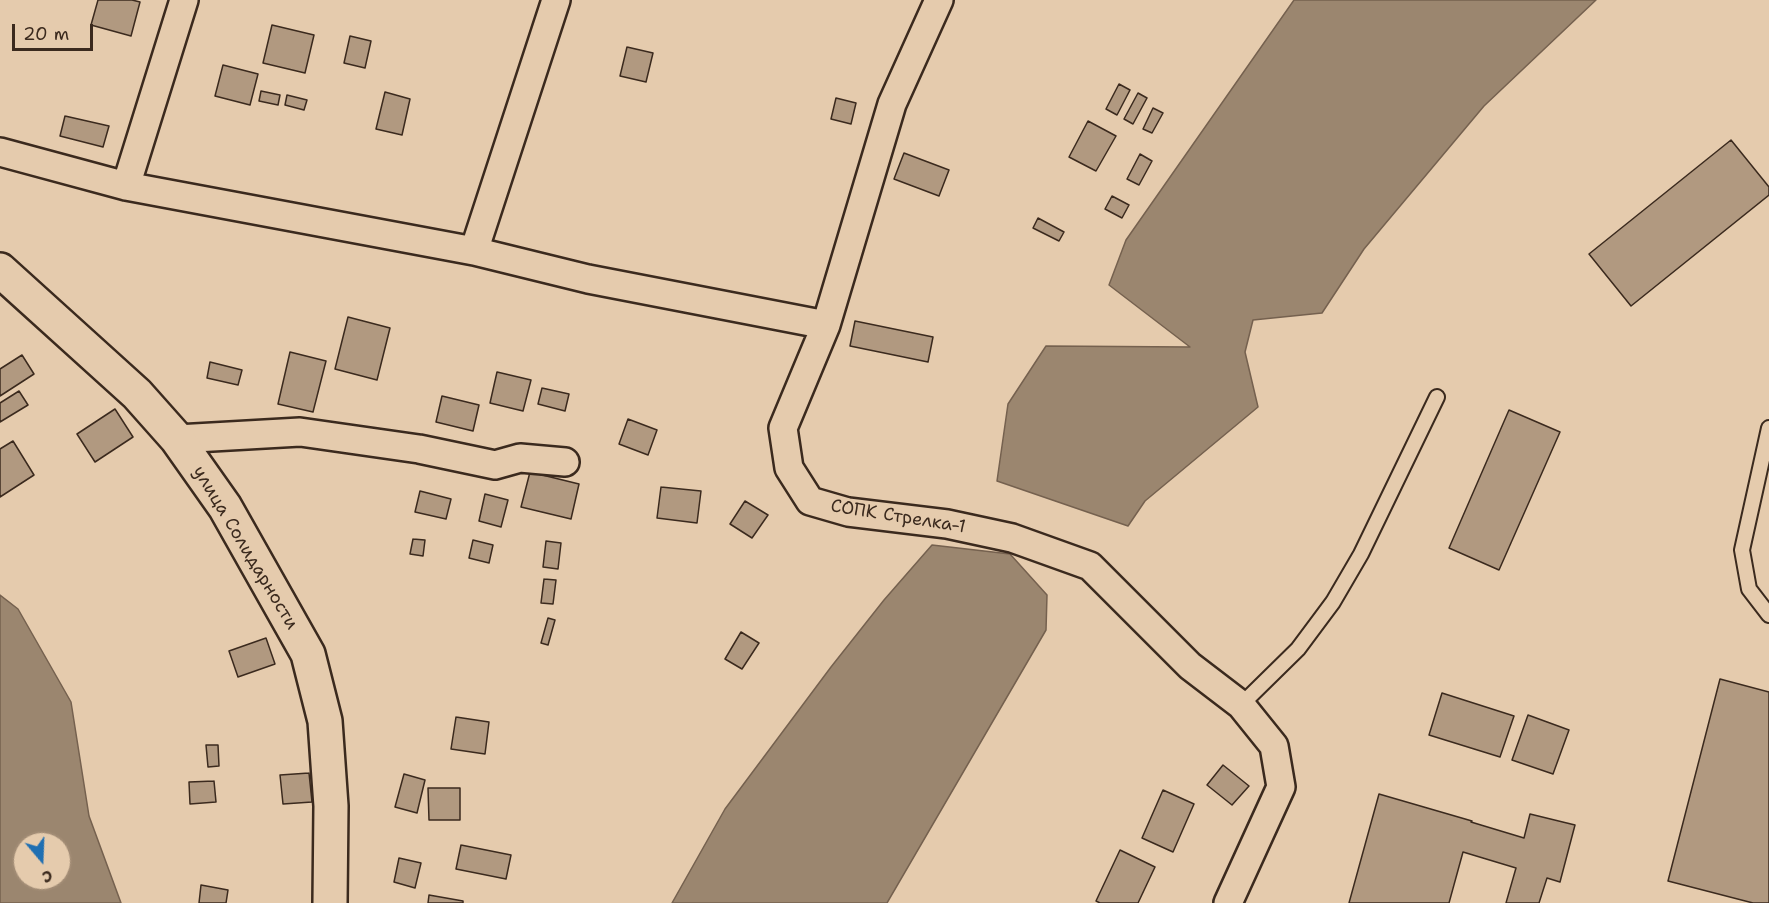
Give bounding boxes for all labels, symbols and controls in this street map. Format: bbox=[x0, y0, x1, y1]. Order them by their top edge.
scale bar bbox=[15, 12, 96, 50]
text: 20 m bbox=[23, 22, 69, 46]
street label: улица Солидарности bbox=[188, 462, 302, 634]
street label: СОПК Стрелка-1 bbox=[829, 496, 967, 538]
north arrow bbox=[12, 831, 72, 891]
text: С bbox=[39, 865, 55, 888]

